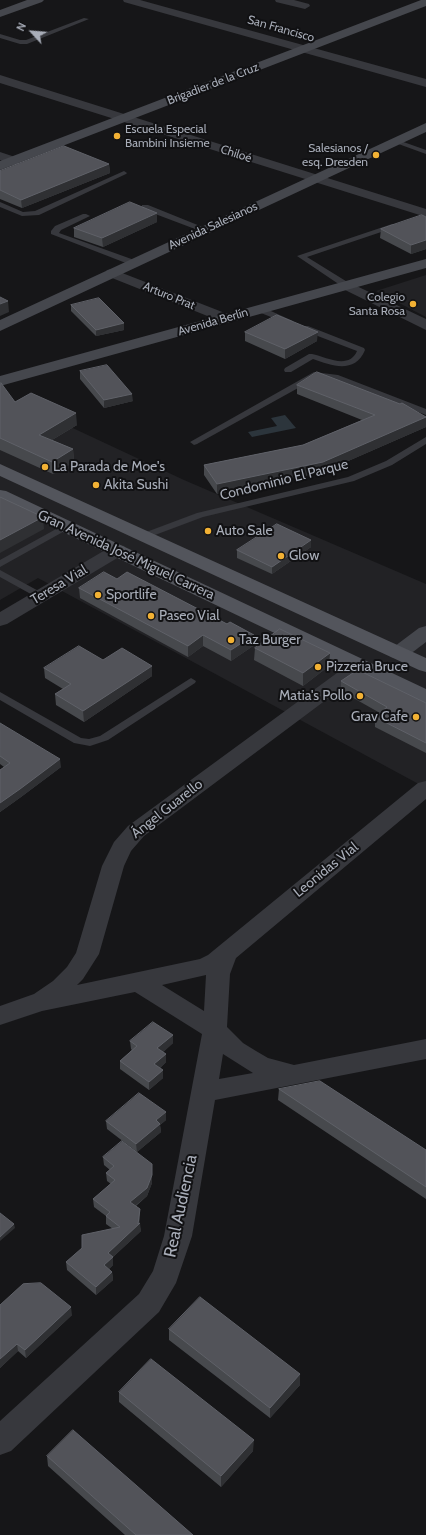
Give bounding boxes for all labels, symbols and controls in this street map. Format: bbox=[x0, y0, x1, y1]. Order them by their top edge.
north arrow bbox=[12, 12, 52, 52]
street label: San Francisco bbox=[246, 13, 316, 45]
text: N bbox=[13, 20, 29, 33]
street label: Brigadier de la Cruz bbox=[165, 60, 261, 108]
place label: Escuela Especial Bambini Insieme bbox=[125, 122, 210, 150]
marker: Escuela Especial Bambini Insieme bbox=[112, 131, 122, 141]
place label: Salesianos / esq. Dresden bbox=[302, 141, 368, 169]
street label: Chiloé bbox=[219, 142, 253, 166]
marker: Salesianos / esq. Dresden bbox=[371, 150, 381, 160]
street label: Avenida Salesianos bbox=[166, 199, 260, 253]
street label: Arturo Prat bbox=[141, 279, 197, 313]
place label: Colegio Santa Rosa bbox=[349, 290, 405, 318]
marker: Colegio Santa Rosa bbox=[408, 299, 418, 309]
street label: Avenida Berlín bbox=[176, 305, 250, 339]
street label: Condominio El Parque bbox=[218, 456, 350, 504]
place label: La Parada de Moe's bbox=[53, 459, 165, 475]
marker: La Parada de Moe's bbox=[40, 462, 50, 472]
place label: Akita Sushi bbox=[104, 477, 168, 493]
marker: Akita Sushi bbox=[91, 480, 101, 490]
street label: Gran Avenida José Miguel Carrera bbox=[35, 507, 217, 603]
place label: Auto Sale bbox=[216, 523, 273, 539]
marker: Auto Sale bbox=[203, 526, 213, 536]
place label: Glow bbox=[289, 548, 319, 564]
marker: Glow bbox=[276, 551, 286, 561]
street label: Teresa Vial bbox=[28, 562, 90, 608]
place label: Sportlife bbox=[106, 587, 157, 603]
marker: Sportlife bbox=[93, 590, 103, 600]
place label: Paseo Vial bbox=[159, 608, 219, 624]
marker: Paseo Vial bbox=[146, 611, 156, 621]
place label: Taz Burger bbox=[239, 632, 301, 648]
marker: Taz Burger bbox=[226, 635, 236, 645]
place label: Pizzeria Bruce bbox=[326, 659, 408, 675]
marker: Pizzeria Bruce bbox=[313, 662, 323, 672]
place label: Matia's Pollo bbox=[279, 688, 352, 704]
marker: Matia's Pollo bbox=[355, 691, 365, 701]
place label: Grav Cafe bbox=[351, 709, 408, 725]
marker: Grav Cafe bbox=[411, 712, 421, 722]
street label: Ángel Guarello bbox=[128, 776, 206, 842]
street label: Leonidas Vial bbox=[290, 839, 362, 901]
street label: Real Audiencia bbox=[160, 1153, 202, 1259]

